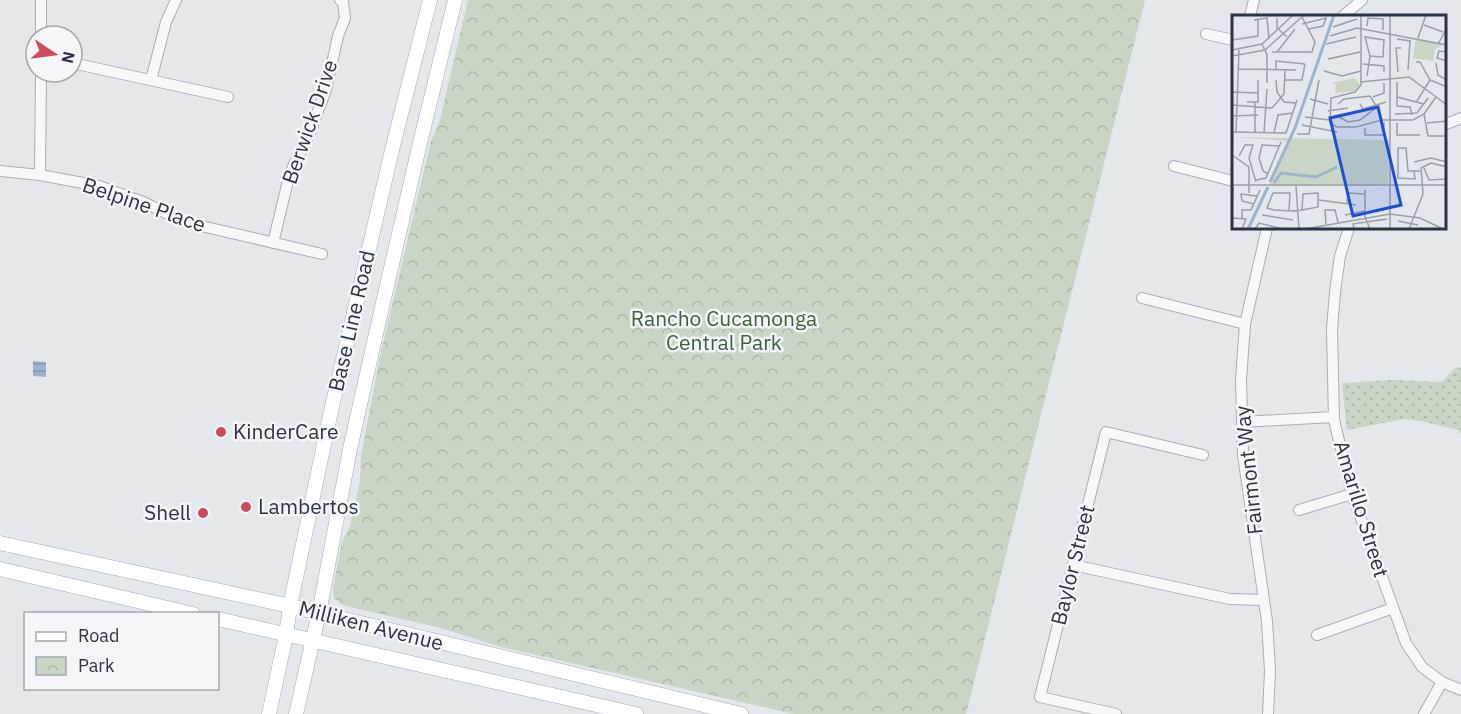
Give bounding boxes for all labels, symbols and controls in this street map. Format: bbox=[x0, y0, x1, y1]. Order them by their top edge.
inset map bbox=[1232, 15, 1446, 230]
north arrow bbox=[24, 24, 84, 84]
text: N bbox=[58, 49, 80, 65]
street label: Berwick Drive bbox=[275, 56, 343, 188]
street label: Belpine Place bbox=[79, 170, 210, 238]
street label: Base Line Road bbox=[321, 247, 381, 394]
park label: Rancho Cucamonga Central Park bbox=[631, 304, 817, 356]
street label: Fairmont Way bbox=[1227, 404, 1269, 536]
place label: KinderCare bbox=[233, 417, 339, 445]
marker: KinderCare bbox=[214, 425, 228, 439]
street label: Amarillo Street bbox=[1328, 437, 1396, 581]
place label: Lambertos bbox=[258, 492, 359, 520]
place label: Shell bbox=[144, 498, 191, 526]
marker: Lambertos bbox=[239, 500, 253, 514]
street label: Baylor Street bbox=[1044, 502, 1100, 628]
marker: Shell bbox=[196, 506, 210, 520]
street label: Milliken Avenue bbox=[296, 594, 446, 657]
legend bbox=[24, 612, 219, 690]
text: Road bbox=[78, 624, 119, 647]
text: Park bbox=[78, 654, 115, 677]

